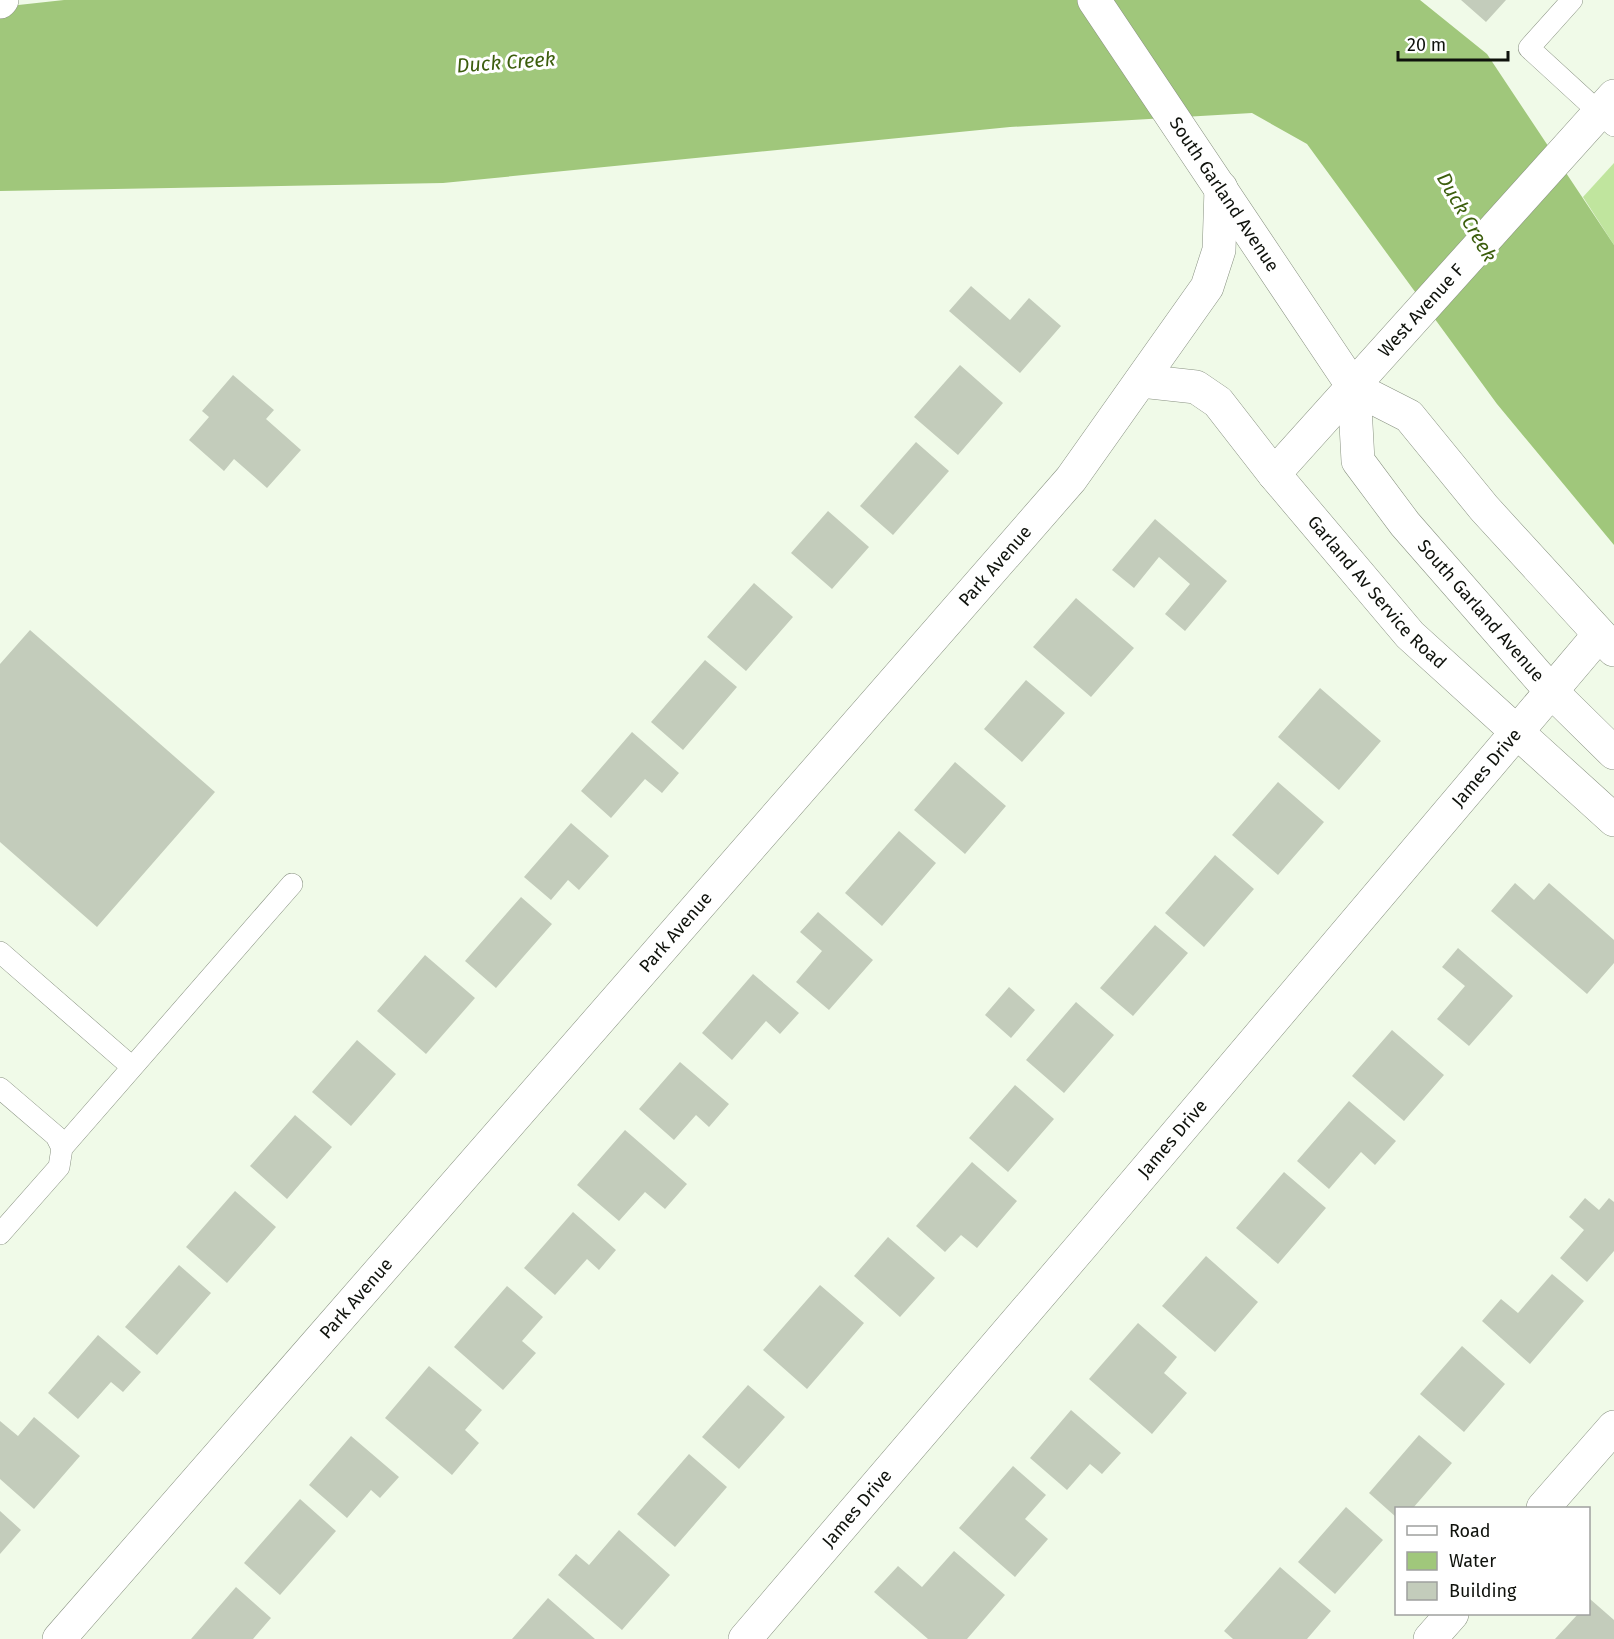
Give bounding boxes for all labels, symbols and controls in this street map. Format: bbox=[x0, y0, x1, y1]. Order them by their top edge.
scale bar bbox=[1398, 24, 1508, 62]
text: 20 m bbox=[1407, 34, 1446, 56]
water label: Duck Creek bbox=[456, 47, 556, 77]
street label: South Garland Avenue bbox=[1165, 113, 1284, 276]
water label: Duck Creek bbox=[1432, 168, 1502, 266]
street label: West Avenue F bbox=[1374, 259, 1469, 362]
street label: Garland Av Service Road bbox=[1303, 511, 1451, 673]
street label: Park Avenue bbox=[954, 521, 1036, 611]
street label: South Garland Avenue bbox=[1413, 535, 1549, 686]
street label: James Drive bbox=[1447, 724, 1526, 812]
street label: Park Avenue bbox=[634, 887, 717, 977]
street label: James Drive bbox=[1133, 1095, 1212, 1182]
street label: Park Avenue bbox=[315, 1253, 397, 1343]
street label: James Drive bbox=[817, 1465, 896, 1552]
legend bbox=[1395, 1507, 1590, 1615]
text: Road bbox=[1449, 1520, 1491, 1542]
text: Water bbox=[1449, 1550, 1496, 1572]
text: Building bbox=[1449, 1580, 1517, 1602]

